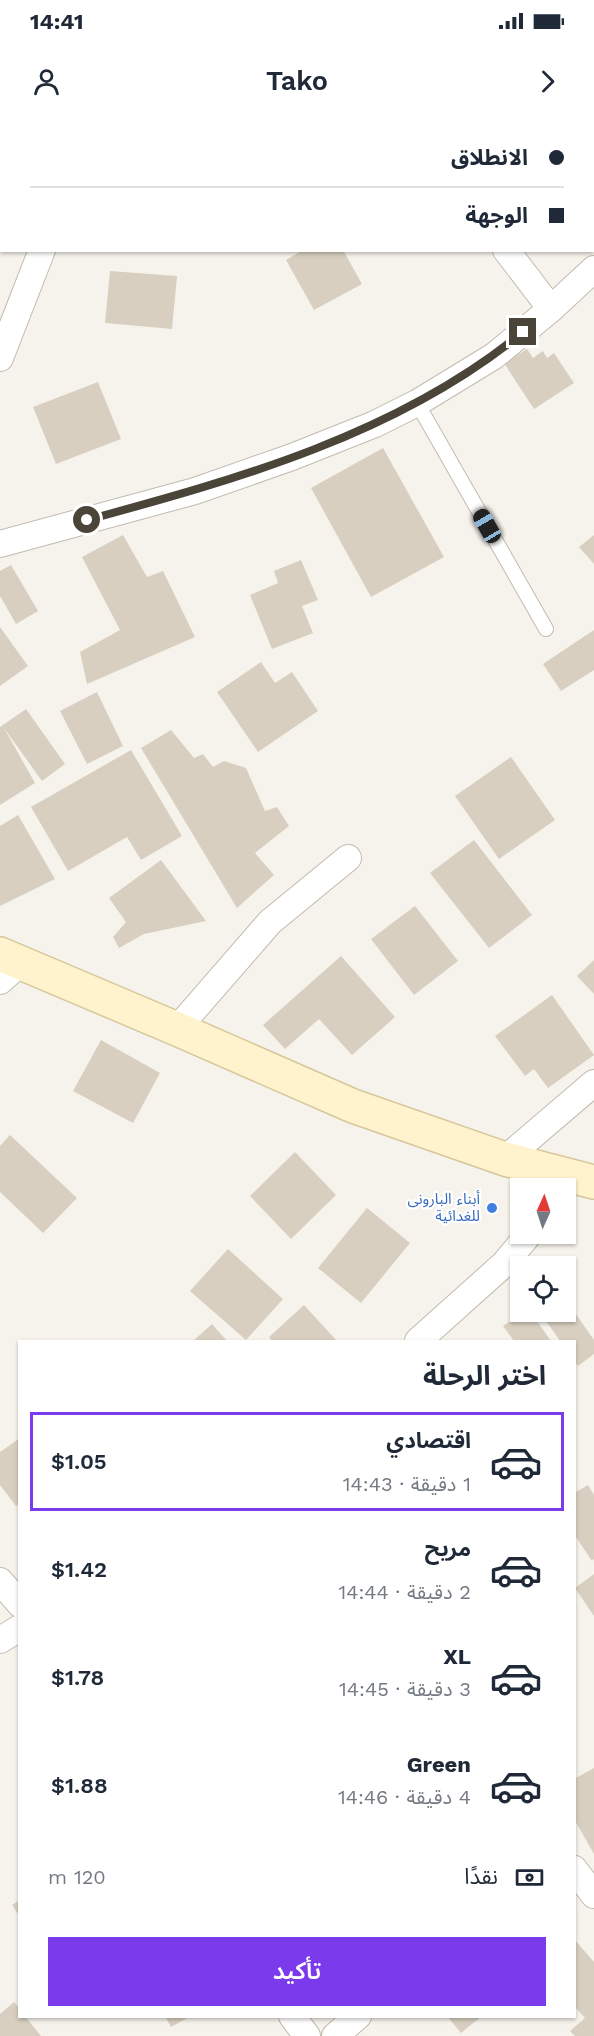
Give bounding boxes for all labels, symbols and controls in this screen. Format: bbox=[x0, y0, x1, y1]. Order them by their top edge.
text: 14:41 bbox=[30, 9, 84, 34]
icon: person bbox=[30, 65, 63, 98]
text: Tako bbox=[266, 65, 328, 97]
icon: forward bbox=[531, 65, 564, 98]
text: الانطلاق bbox=[451, 145, 528, 170]
text: الوجهة bbox=[465, 203, 528, 228]
route end bbox=[509, 318, 536, 345]
route start bbox=[73, 506, 100, 533]
car bbox=[470, 506, 504, 546]
north arrow bbox=[510, 1178, 576, 1244]
map controls bbox=[510, 1178, 576, 1322]
place label: أبناء البارونى للغدائية bbox=[407, 1190, 480, 1225]
marker: أبناء البارونى للغدائية bbox=[485, 1201, 499, 1215]
button: locate bbox=[510, 1256, 576, 1322]
text: اختر الرحلة bbox=[423, 1360, 546, 1392]
text: اقتصادي bbox=[386, 1428, 471, 1453]
icon: car bbox=[489, 1435, 543, 1489]
text: $1.05 bbox=[51, 1449, 107, 1474]
text: 1 دقيقة · 14:43 bbox=[343, 1472, 471, 1496]
text: مريح bbox=[425, 1536, 471, 1561]
icon: car bbox=[489, 1543, 543, 1597]
text: $1.42 bbox=[51, 1557, 107, 1582]
text: 2 دقيقة · 14:44 bbox=[338, 1580, 471, 1604]
text: XL bbox=[443, 1644, 471, 1669]
icon: car bbox=[489, 1651, 543, 1705]
text: $1.78 bbox=[51, 1665, 104, 1690]
text: 3 دقيقة · 14:45 bbox=[339, 1677, 471, 1701]
text: Green bbox=[407, 1752, 471, 1777]
icon: car bbox=[489, 1759, 543, 1813]
text: $1.88 bbox=[51, 1773, 108, 1798]
text: 4 دقيقة · 14:46 bbox=[338, 1785, 471, 1809]
icon: cash bbox=[513, 1861, 546, 1894]
text: نقدًا bbox=[464, 1864, 498, 1889]
text: 120 m bbox=[48, 1865, 106, 1889]
button: تأكيد bbox=[48, 1937, 546, 2006]

